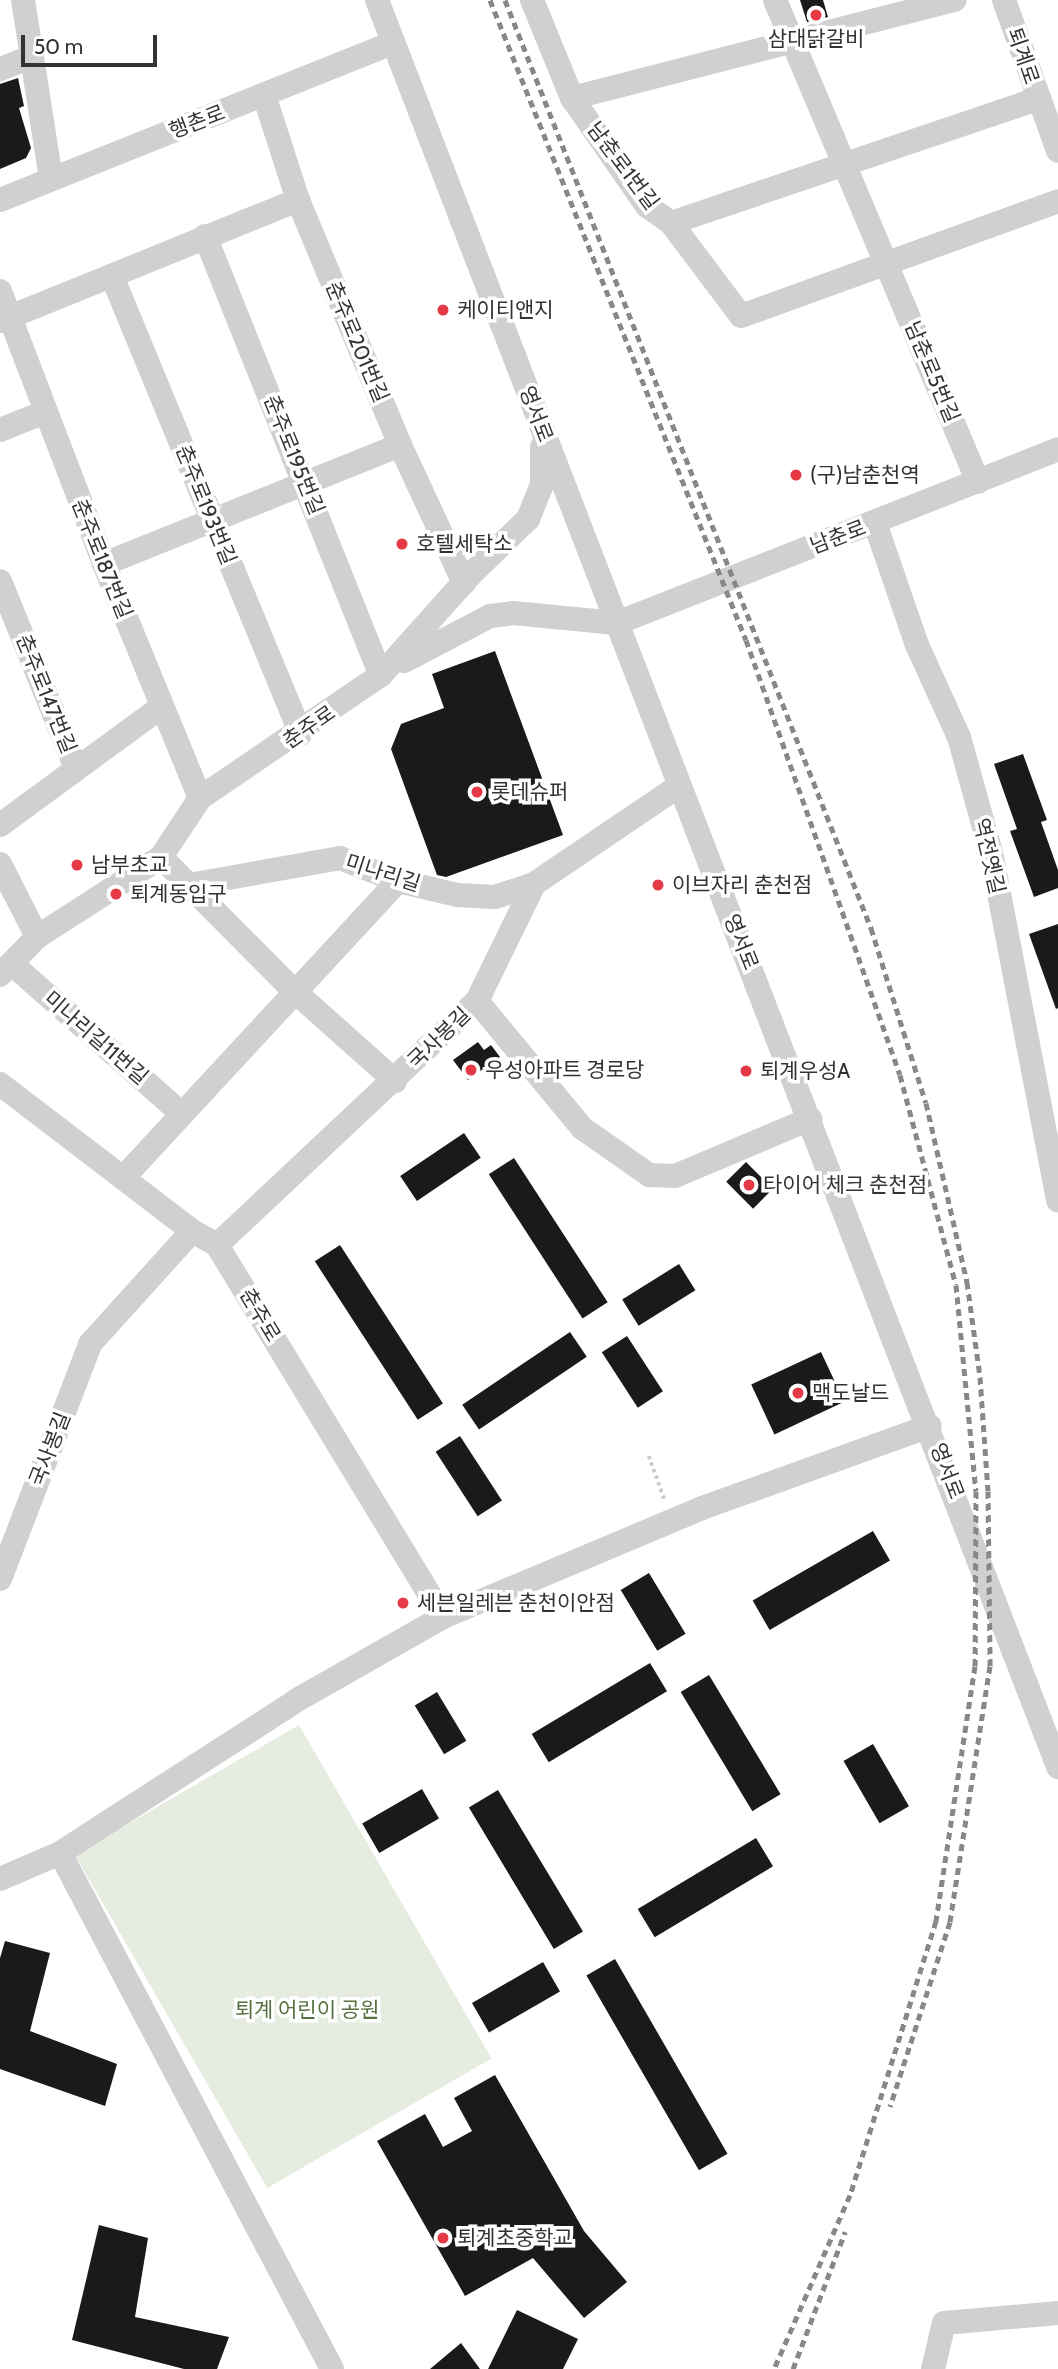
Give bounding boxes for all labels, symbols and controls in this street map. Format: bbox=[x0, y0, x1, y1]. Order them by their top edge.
marker: 삼대닭갈비 bbox=[808, 7, 824, 23]
scale bar bbox=[24, 21, 161, 65]
street label: 퇴계로 bbox=[1002, 24, 1044, 88]
place label: 삼대닭갈비 bbox=[768, 26, 864, 52]
text: 50 m bbox=[34, 34, 83, 59]
street label: 행촌로 bbox=[165, 100, 229, 144]
street label: 남춘로1번길 bbox=[582, 117, 664, 215]
street label: 춘주로201번길 bbox=[320, 278, 394, 406]
place label: 케이티앤지 bbox=[457, 297, 554, 323]
marker: 케이티앤지 bbox=[435, 302, 451, 318]
street label: 남춘로5번길 bbox=[899, 317, 965, 427]
street label: 영서로 bbox=[514, 382, 558, 446]
street label: 춘주로195번길 bbox=[259, 392, 329, 518]
street label: 춘주로193번길 bbox=[171, 442, 241, 568]
place label: (구)남춘천역 bbox=[810, 462, 920, 488]
marker: (구)남춘천역 bbox=[788, 467, 804, 483]
street label: 춘주로187번길 bbox=[67, 496, 137, 622]
street label: 남춘로 bbox=[806, 515, 870, 559]
place label: 호텔세탁소 bbox=[416, 531, 513, 557]
marker: 호텔세탁소 bbox=[394, 536, 410, 552]
street label: 춘주로147번길 bbox=[11, 631, 81, 757]
street label: 춘주로 bbox=[278, 700, 340, 754]
place label: 롯데슈퍼 bbox=[491, 779, 568, 805]
marker: 롯데슈퍼 bbox=[469, 784, 485, 800]
street label: 역전옛길 bbox=[968, 816, 1010, 896]
street label: 미나리길 bbox=[342, 849, 424, 897]
place label: 남부초교 bbox=[91, 852, 168, 878]
marker: 남부초교 bbox=[69, 857, 85, 873]
place label: 이브자리 춘천점 bbox=[672, 872, 812, 898]
marker: 이브자리 춘천점 bbox=[650, 877, 666, 893]
place label: 퇴계동입구 bbox=[130, 881, 227, 907]
marker: 퇴계동입구 bbox=[108, 886, 124, 902]
street label: 영서로 bbox=[718, 910, 764, 974]
street label: 미나리길11번길 bbox=[39, 986, 153, 1090]
street label: 국사봉길 bbox=[402, 1002, 476, 1074]
place label: 우성아파트 경로당 bbox=[485, 1057, 644, 1083]
place label: 퇴계우성A bbox=[760, 1058, 850, 1084]
marker: 우성아파트 경로당 bbox=[463, 1062, 479, 1078]
marker: 퇴계우성A bbox=[738, 1063, 754, 1079]
place label: 타이어 체크 춘천점 bbox=[763, 1172, 927, 1198]
marker: 타이어 체크 춘천점 bbox=[741, 1177, 757, 1193]
street label: 춘주로 bbox=[234, 1284, 286, 1346]
place label: 맥도날드 bbox=[812, 1380, 889, 1406]
marker: 맥도날드 bbox=[790, 1385, 806, 1401]
street label: 국사봉길 bbox=[24, 1408, 76, 1490]
street label: 영서로 bbox=[925, 1439, 969, 1503]
place label: 세븐일레븐 춘천이안점 bbox=[417, 1590, 615, 1616]
marker: 세븐일레븐 춘천이안점 bbox=[395, 1595, 411, 1611]
park label: 퇴계 어린이 공원 bbox=[235, 1997, 379, 2023]
place label: 퇴계초중학교 bbox=[457, 2225, 573, 2251]
marker: 퇴계초중학교 bbox=[435, 2230, 451, 2246]

